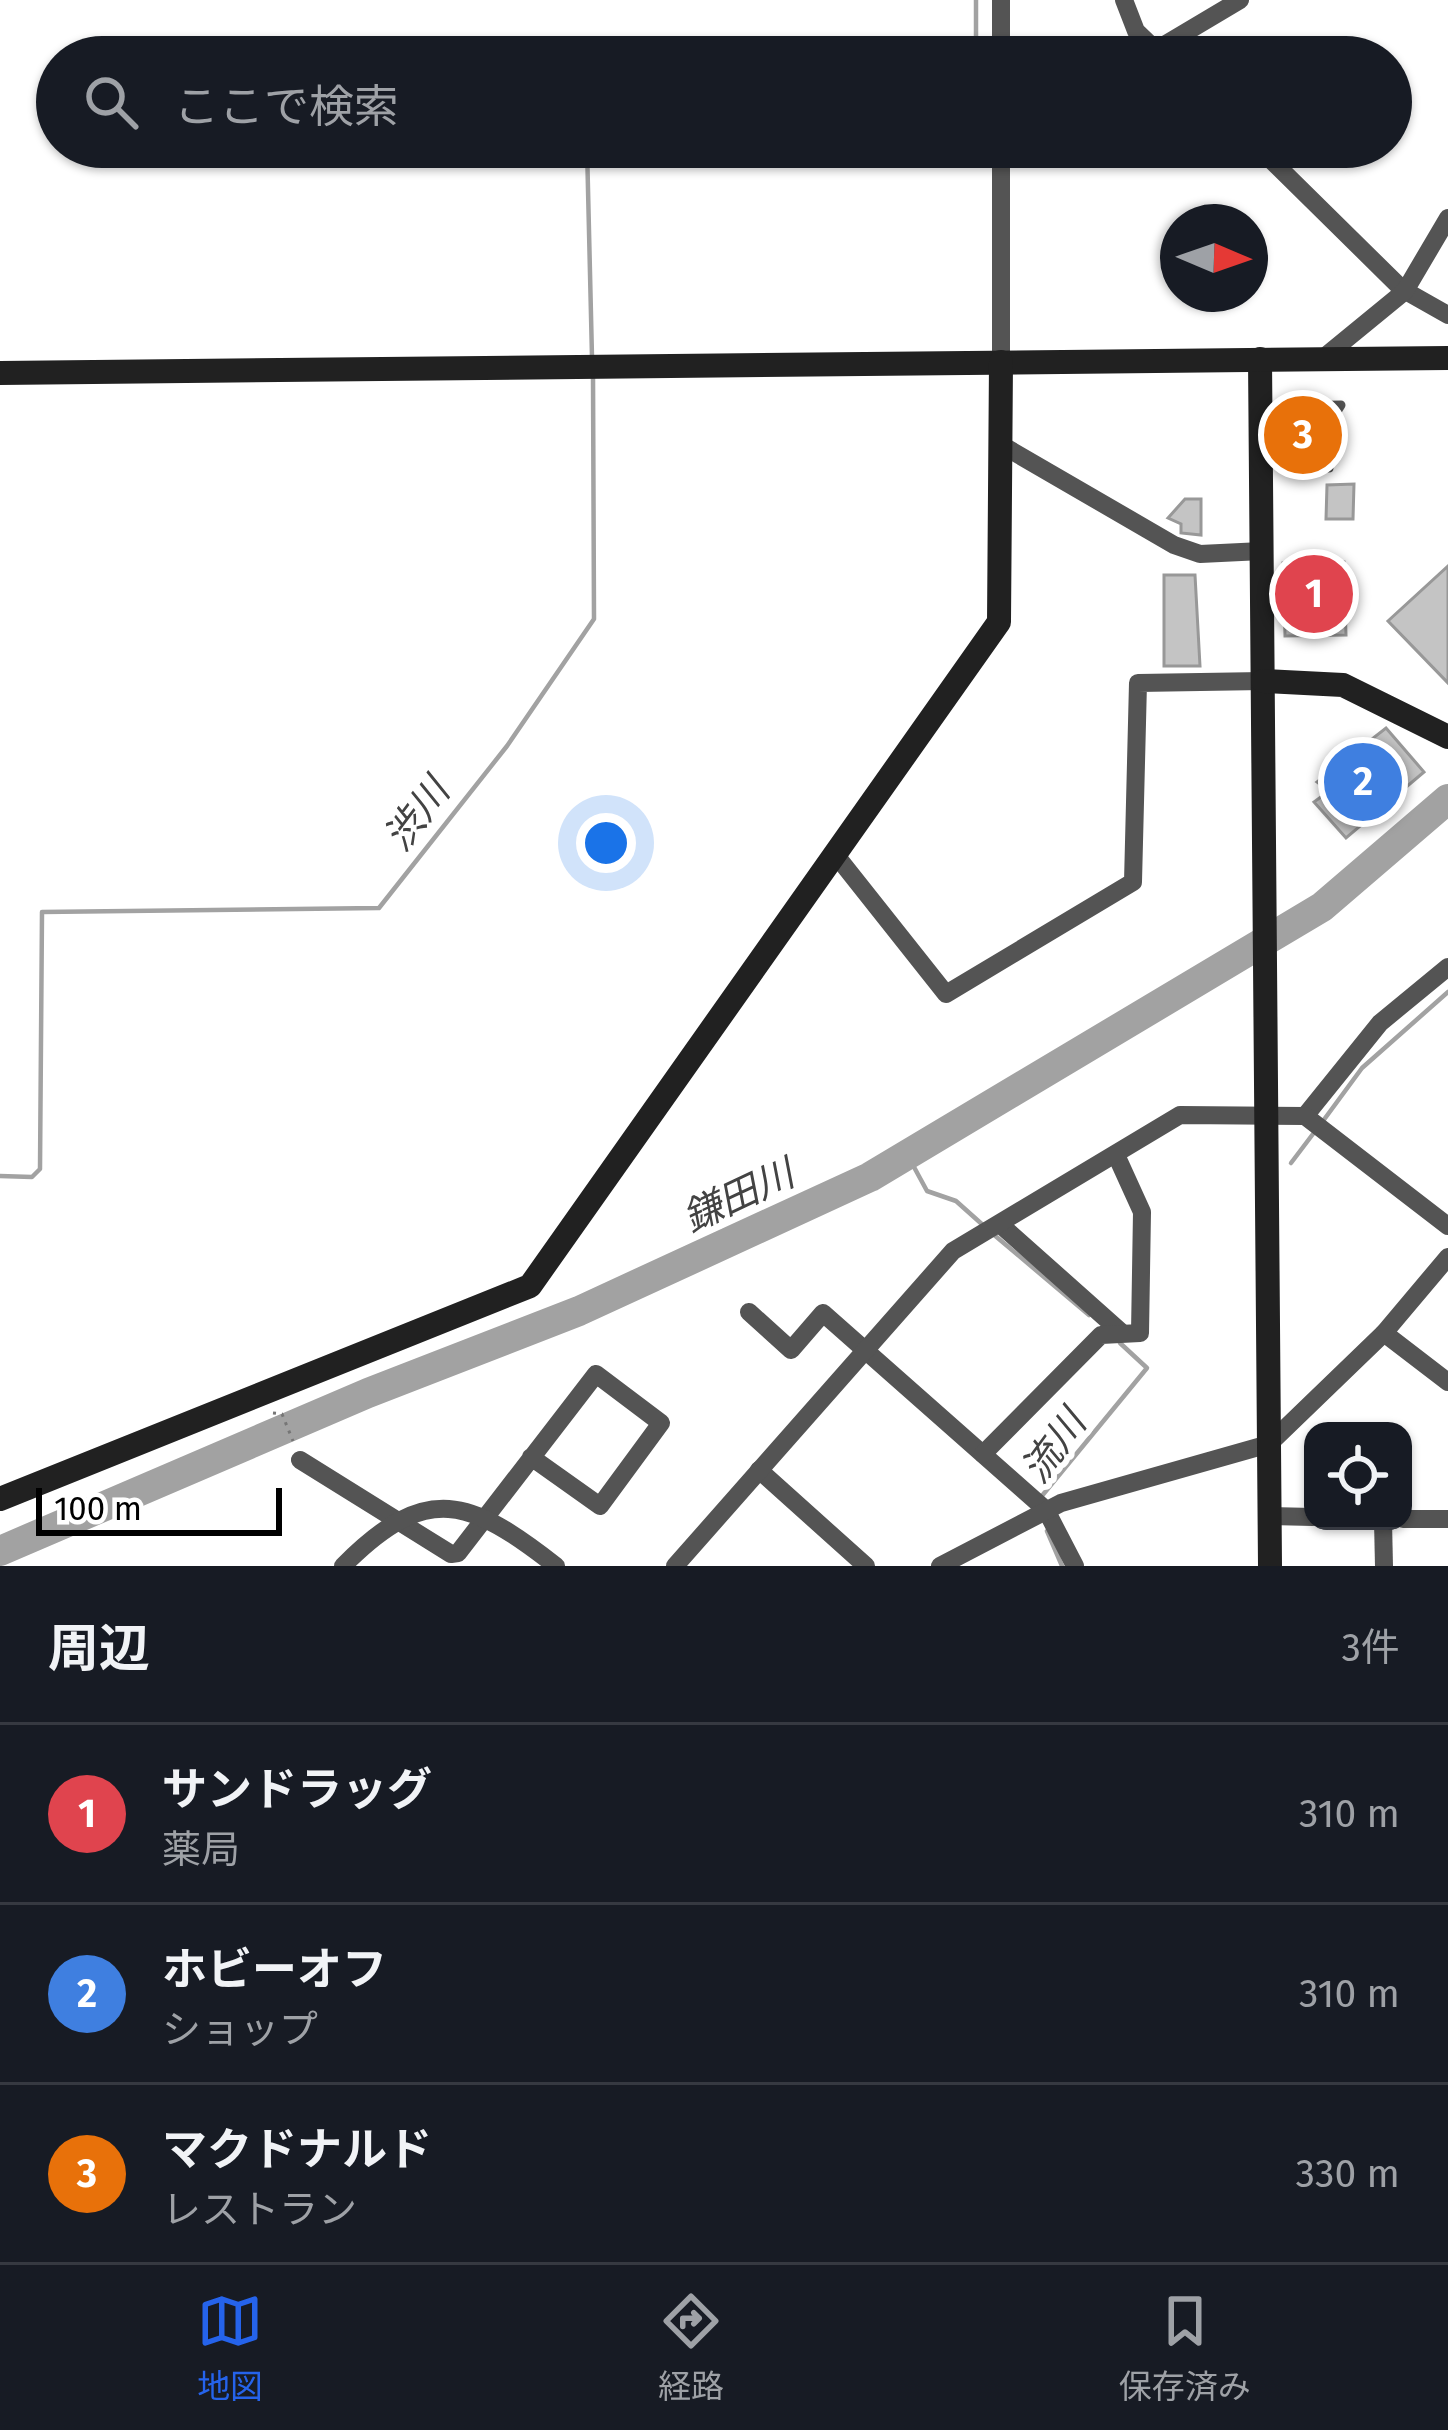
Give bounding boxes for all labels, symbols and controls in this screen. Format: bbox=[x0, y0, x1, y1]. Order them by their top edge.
search box bbox=[36, 36, 1412, 168]
icon: search bbox=[78, 69, 144, 135]
text: ここで検索 bbox=[174, 80, 399, 134]
north arrow bbox=[1160, 204, 1268, 312]
pin: 3 bbox=[1264, 390, 1342, 480]
pin: 1 bbox=[1275, 549, 1353, 639]
pin: 2 bbox=[1324, 737, 1402, 827]
water label: 渋川 bbox=[375, 766, 461, 860]
your location bbox=[576, 813, 636, 873]
water label: 鎌田川 bbox=[676, 1149, 805, 1241]
water label: 流川 bbox=[1012, 1398, 1098, 1492]
map controls bbox=[1304, 1422, 1412, 1530]
button: locate bbox=[1304, 1422, 1412, 1530]
scale bar bbox=[36, 1482, 282, 1535]
text: 100 m bbox=[54, 1489, 142, 1529]
text: 周辺 bbox=[48, 1618, 150, 1680]
text: 3件 bbox=[1342, 1625, 1400, 1671]
text: サンドラッグ bbox=[162, 1763, 432, 1817]
text: 1 bbox=[78, 1791, 96, 1837]
text: 310 m bbox=[1299, 1791, 1400, 1837]
text: 薬局 bbox=[162, 1827, 240, 1873]
text: ホビーオフ bbox=[162, 1943, 387, 1997]
text: 2 bbox=[77, 1971, 97, 2017]
text: 310 m bbox=[1299, 1971, 1400, 2017]
text: ショップ bbox=[162, 2007, 318, 2053]
text: マクドナルド bbox=[162, 2123, 432, 2177]
text: 3 bbox=[77, 2151, 97, 2197]
text: 330 m bbox=[1296, 2151, 1400, 2197]
text: レストラン bbox=[162, 2187, 357, 2233]
tab: 地図 bbox=[197, 2288, 263, 2408]
tab: 経路 bbox=[658, 2288, 724, 2408]
tab: 保存済み bbox=[1119, 2288, 1251, 2408]

